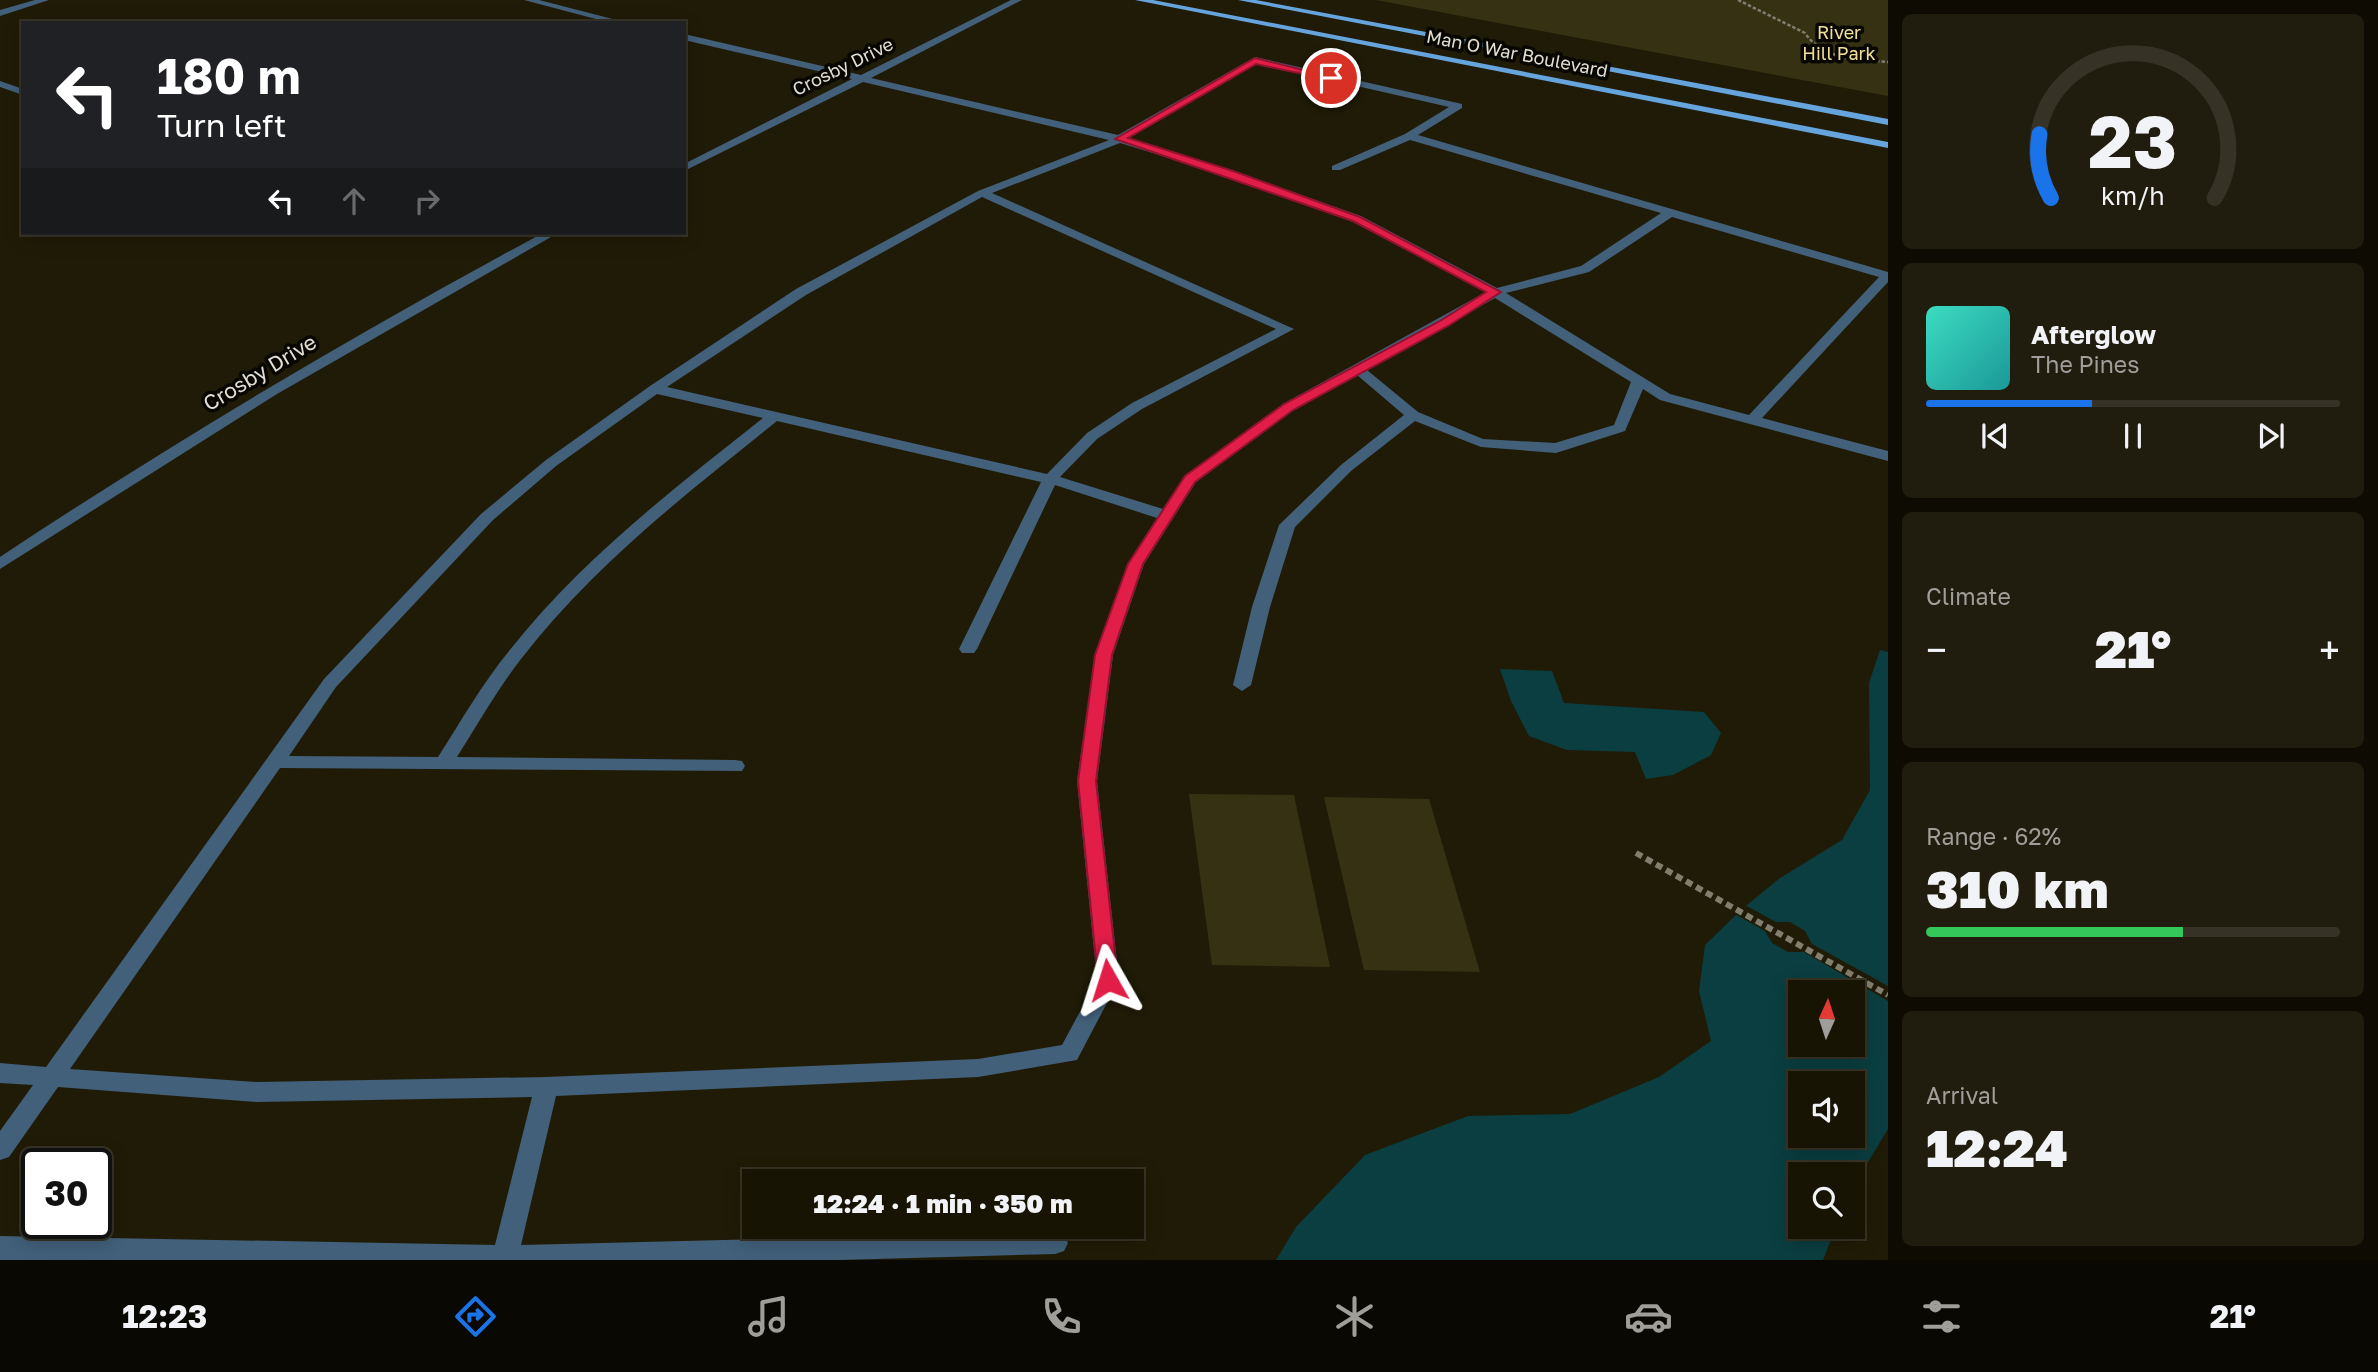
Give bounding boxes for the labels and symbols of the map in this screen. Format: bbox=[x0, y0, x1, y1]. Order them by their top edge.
park label: River Hill Park bbox=[1802, 21, 1876, 64]
street label: Man O War Boulevard bbox=[1425, 25, 1610, 81]
street label: Crosby Drive bbox=[789, 32, 897, 100]
pin bbox=[1301, 48, 1361, 108]
street label: Crosby Drive bbox=[198, 328, 321, 416]
position arrow bbox=[1071, 943, 1145, 1017]
north arrow bbox=[1788, 980, 1866, 1057]
speed limit sign: 30 bbox=[21, 1148, 112, 1239]

